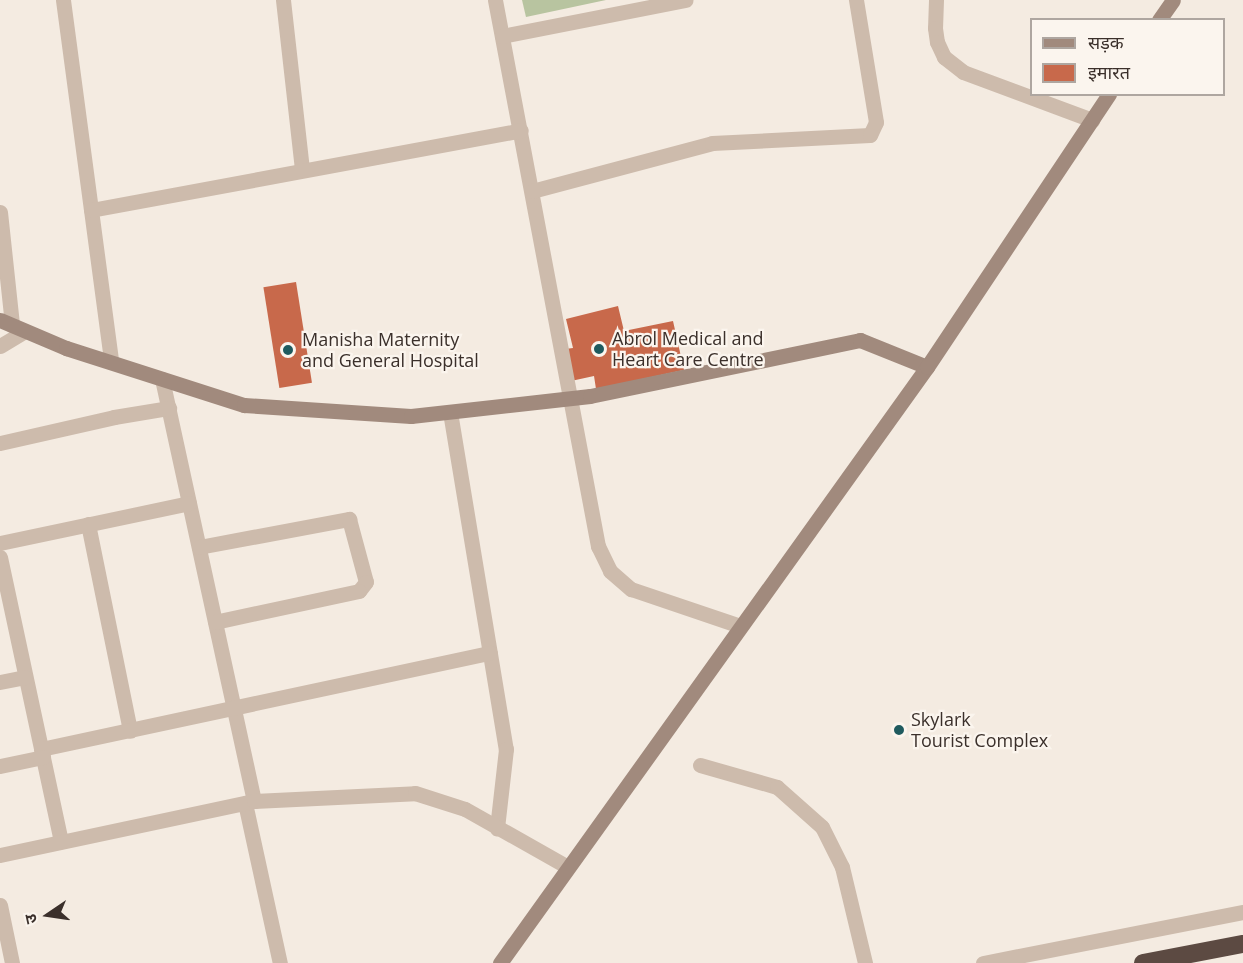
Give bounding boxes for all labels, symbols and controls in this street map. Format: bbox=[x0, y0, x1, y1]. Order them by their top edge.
legend bbox=[1030, 18, 1225, 96]
text: सड़क bbox=[1088, 30, 1124, 54]
text: इमारत bbox=[1088, 60, 1130, 84]
place label: Abrol Medical and Heart Care Centre bbox=[612, 328, 764, 370]
place label: Manisha Maternity and General Hospital bbox=[302, 329, 479, 372]
marker: Abrol Medical and Heart Care Centre bbox=[590, 340, 608, 358]
marker: Manisha Maternity and General Hospital bbox=[279, 341, 297, 359]
place label: Skylark Tourist Complex bbox=[911, 709, 1048, 752]
marker: Skylark Tourist Complex bbox=[892, 723, 906, 737]
north arrow bbox=[18, 885, 78, 945]
text: उ bbox=[19, 912, 42, 926]

